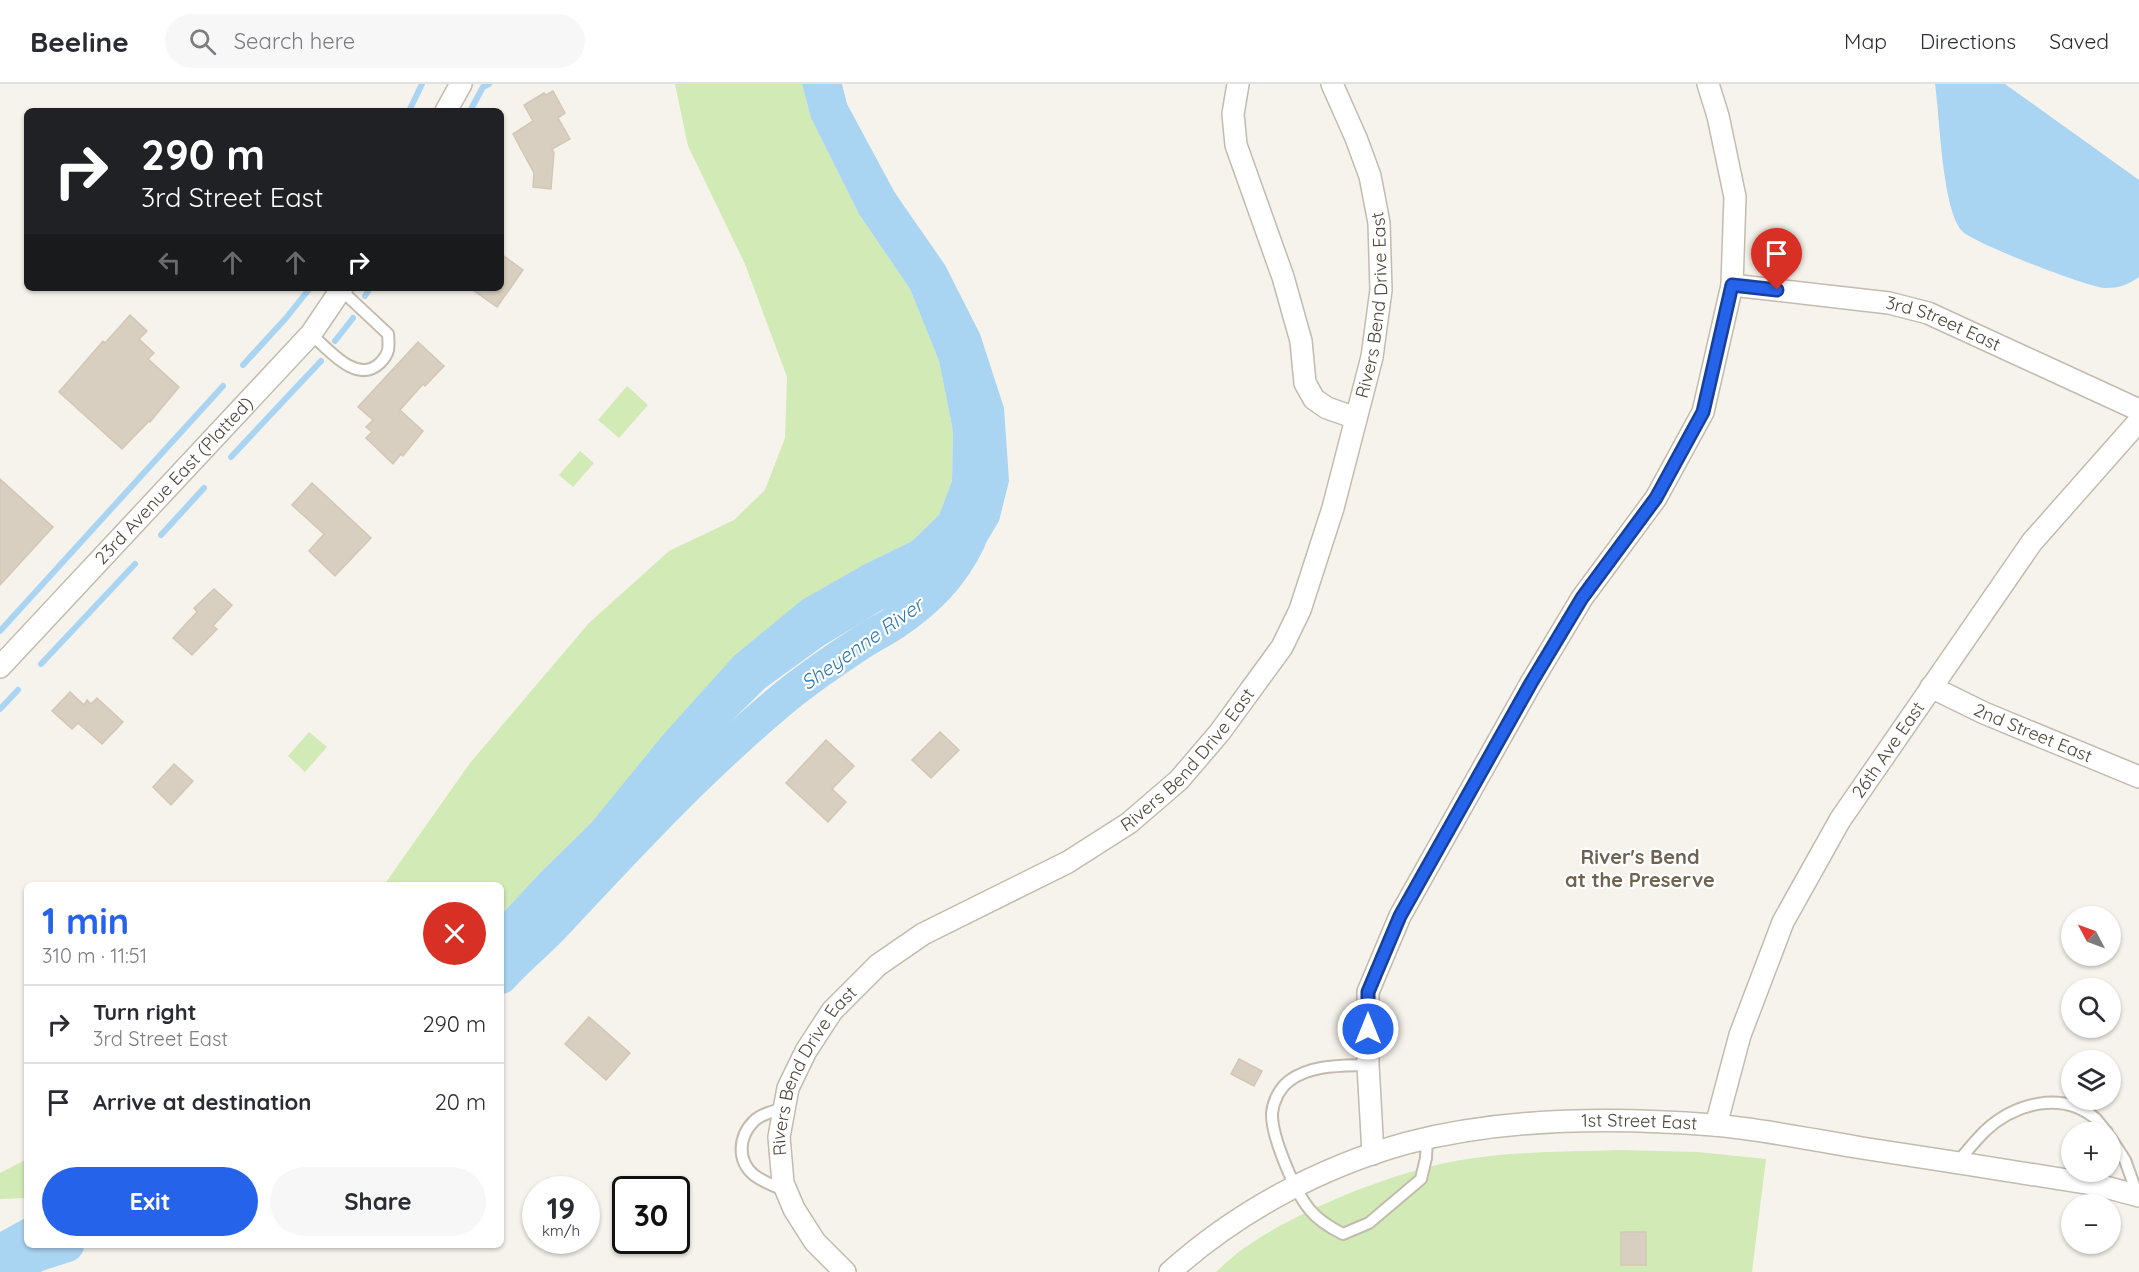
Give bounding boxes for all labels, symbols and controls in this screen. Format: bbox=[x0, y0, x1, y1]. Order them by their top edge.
search box bbox=[165, 14, 585, 68]
text: Beeline bbox=[30, 24, 129, 59]
icon: search bbox=[186, 25, 219, 58]
text: Search here bbox=[234, 27, 355, 55]
text: Map bbox=[1844, 28, 1887, 54]
text: Directions bbox=[1920, 28, 2016, 54]
text: Saved bbox=[2049, 28, 2109, 54]
text: 290 m bbox=[141, 128, 265, 181]
icon: right bbox=[42, 132, 120, 210]
text: 3rd Street East bbox=[141, 180, 323, 214]
street label: Rivers Bend Drive East bbox=[1350, 210, 1392, 401]
pin bbox=[1751, 228, 1802, 290]
icon: arrive bbox=[1760, 237, 1793, 270]
icon: left bbox=[153, 246, 186, 279]
icon: ahead bbox=[216, 246, 249, 279]
icon: ahead bbox=[279, 246, 312, 279]
icon: right bbox=[342, 246, 375, 279]
street label: 3rd Street East bbox=[1883, 291, 2004, 356]
street label: 23rd Avenue East (Platted) bbox=[90, 392, 258, 569]
water label: Sheyenne River bbox=[796, 591, 929, 695]
street label: Rivers Bend Drive East bbox=[1116, 683, 1259, 836]
street label: 26th Ave East bbox=[1847, 697, 1929, 802]
street label: 2nd Street East bbox=[1970, 698, 2096, 767]
district label: River's Bend at the Preserve bbox=[1565, 844, 1715, 892]
text: 1 min bbox=[42, 898, 129, 943]
button: close bbox=[423, 902, 486, 965]
north arrow bbox=[2061, 906, 2121, 966]
map controls bbox=[2061, 906, 2121, 1254]
text: 310 m · 11:51 bbox=[42, 943, 147, 968]
button: search bbox=[2061, 978, 2121, 1038]
street label: Rivers Bend Drive East bbox=[767, 981, 861, 1157]
position arrow bbox=[1336, 997, 1400, 1061]
text: Turn right bbox=[93, 998, 197, 1026]
icon: right bbox=[42, 1008, 75, 1041]
text: 290 m bbox=[422, 1010, 486, 1038]
text: 3rd Street East bbox=[93, 1026, 228, 1051]
button: layers bbox=[2061, 1050, 2121, 1110]
icon: arrive bbox=[42, 1086, 75, 1119]
text: Arrive at destination bbox=[93, 1088, 311, 1116]
text: 20 m bbox=[435, 1088, 486, 1116]
street label: 1st Street East bbox=[1581, 1109, 1698, 1135]
button: + bbox=[2061, 1122, 2121, 1182]
button: Exit bbox=[42, 1167, 258, 1236]
button: Share bbox=[270, 1167, 486, 1236]
speed limit sign: 30 bbox=[612, 1176, 690, 1254]
text: 19 bbox=[547, 1189, 575, 1227]
button: − bbox=[2061, 1194, 2121, 1254]
text: km/h bbox=[542, 1221, 580, 1240]

